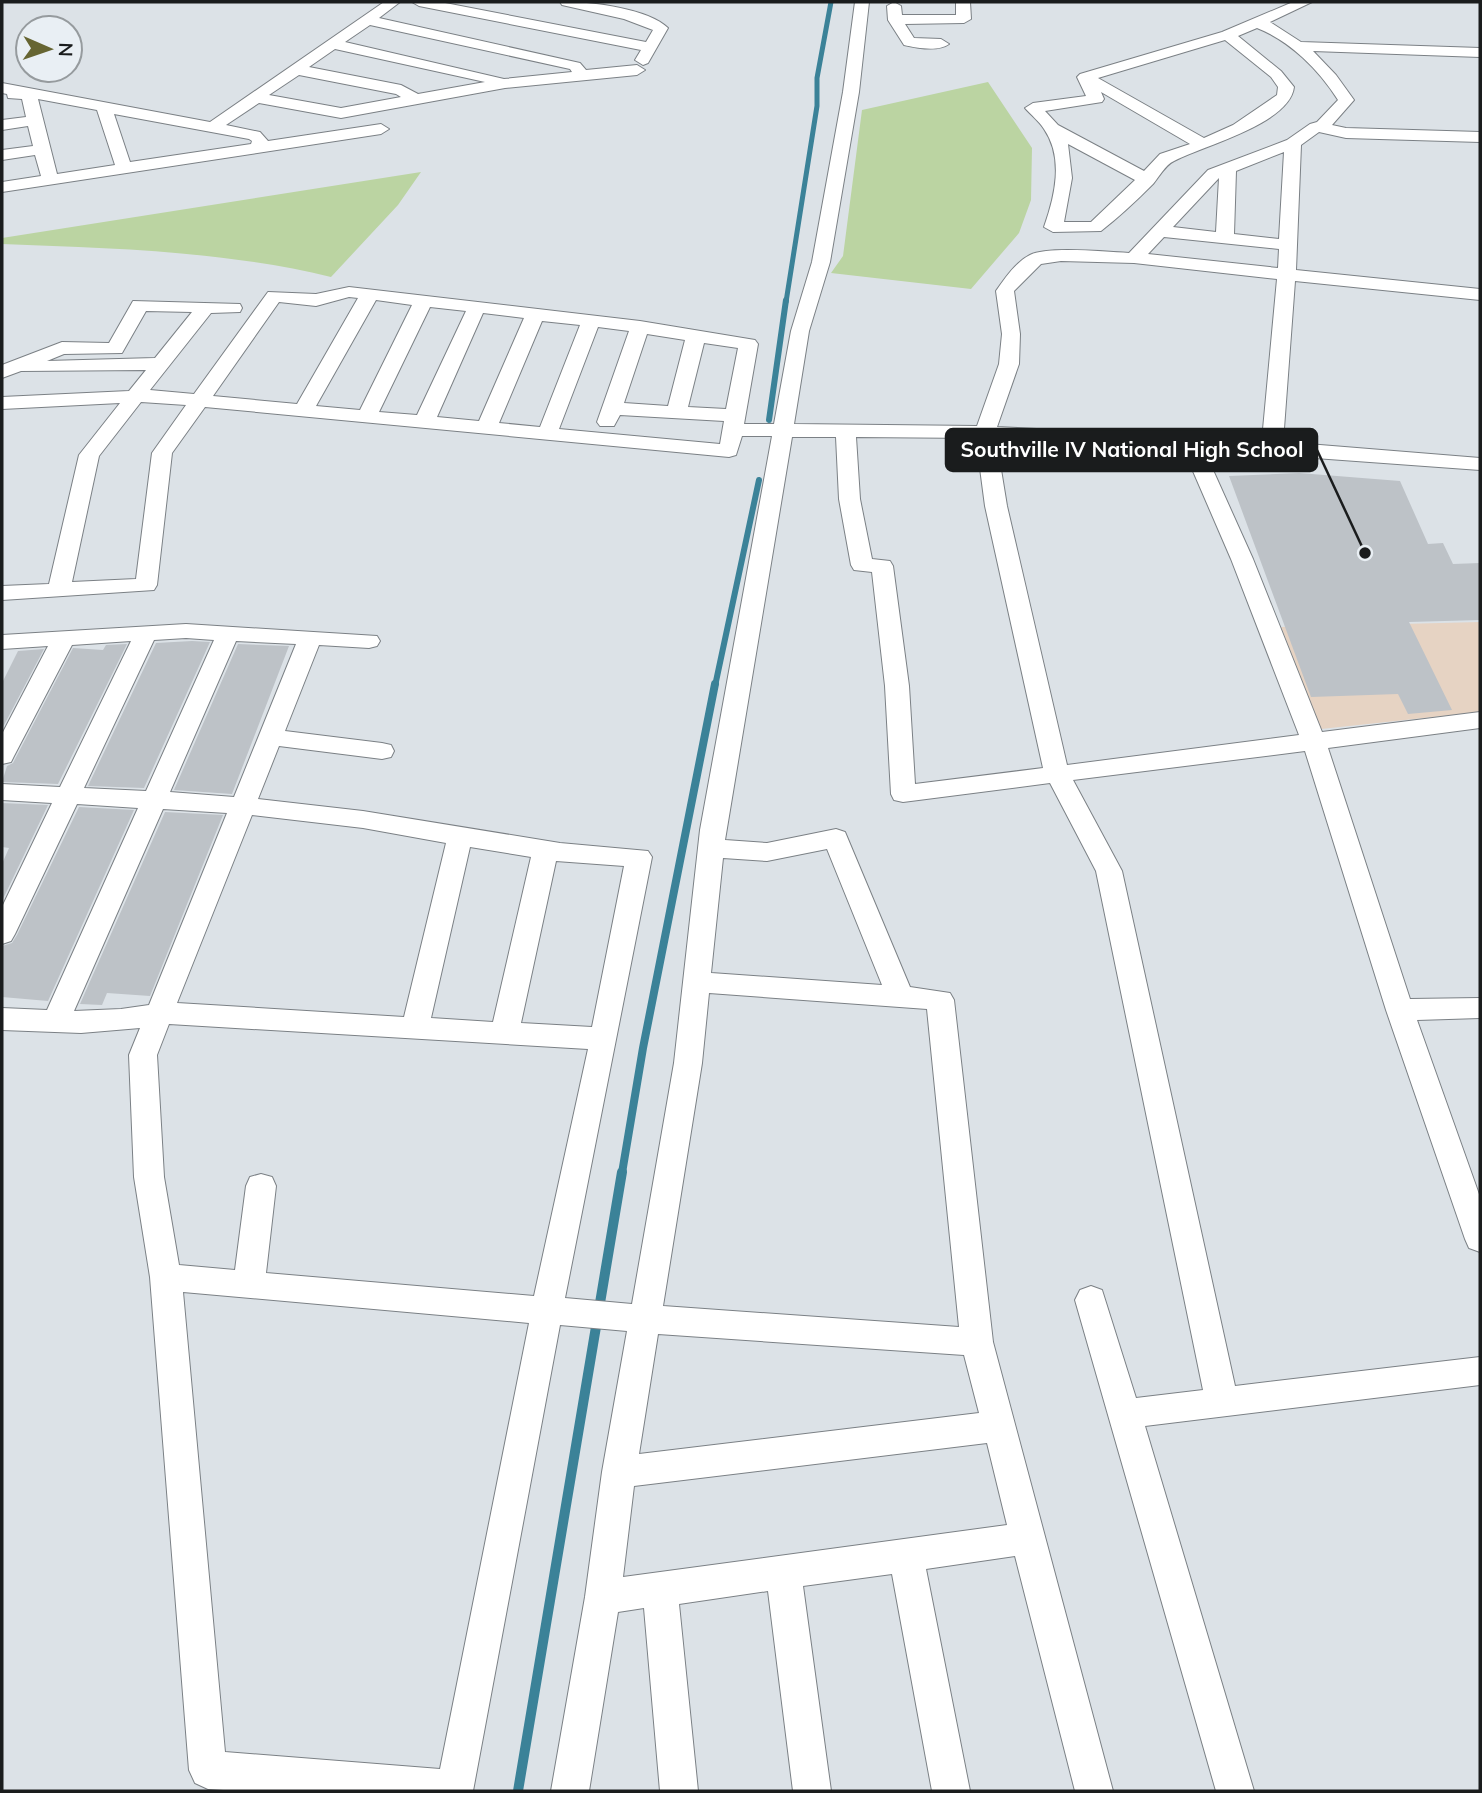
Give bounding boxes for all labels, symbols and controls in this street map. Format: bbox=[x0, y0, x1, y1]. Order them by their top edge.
north arrow bbox=[14, 14, 84, 84]
text: N bbox=[54, 42, 78, 57]
callout: Southville IV National High School bbox=[946, 429, 1317, 471]
text: Southville IV National High School bbox=[960, 436, 1304, 462]

